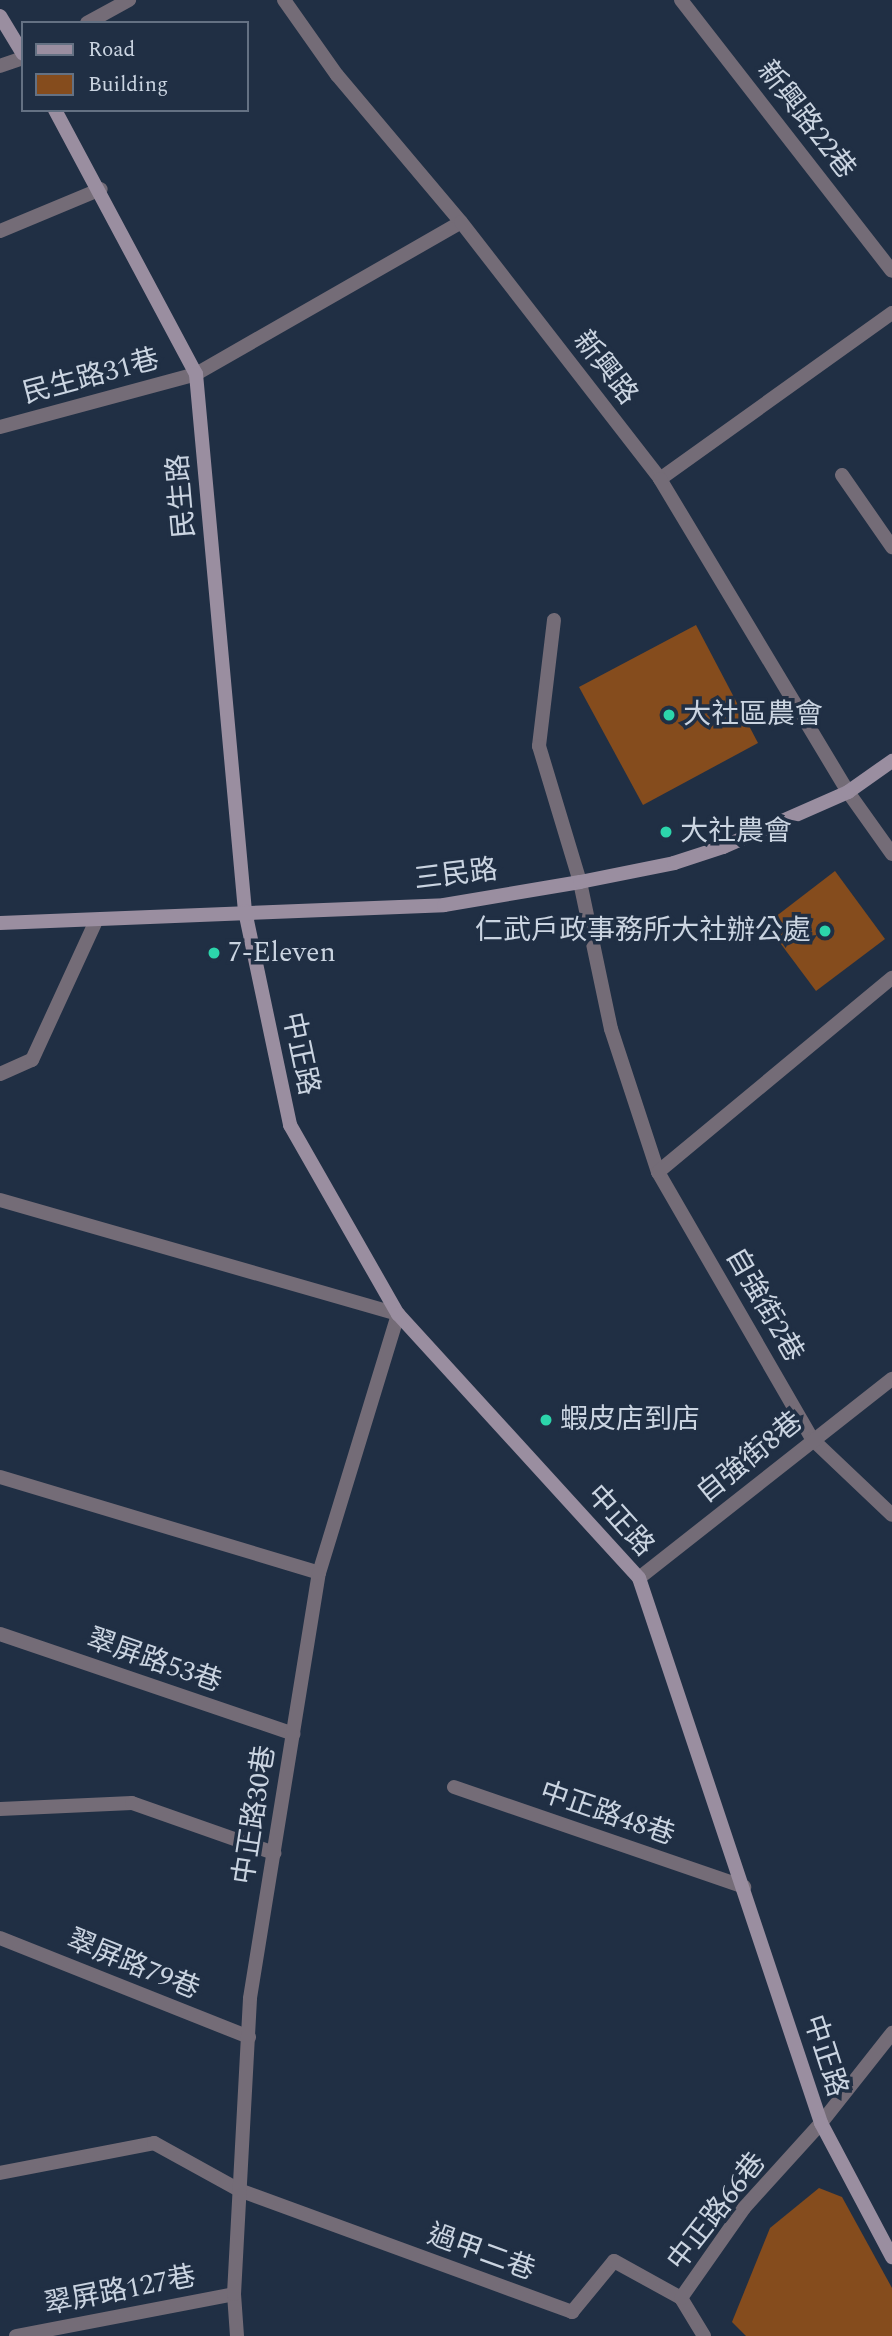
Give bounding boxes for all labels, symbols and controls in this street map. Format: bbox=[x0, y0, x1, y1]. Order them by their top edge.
legend bbox=[21, 21, 248, 112]
text: Road bbox=[88, 34, 135, 66]
street label: 新興路22巷 bbox=[750, 54, 862, 186]
text: Building bbox=[88, 69, 168, 101]
street label: 新興路 bbox=[566, 325, 644, 411]
street label: 民生路31巷 bbox=[19, 343, 163, 411]
street label: 民生路 bbox=[162, 453, 202, 539]
place label: 大社區農會 bbox=[683, 698, 823, 732]
marker: 大社區農會 bbox=[661, 707, 677, 723]
place label: 大社農會 bbox=[680, 815, 792, 849]
marker: 大社農會 bbox=[658, 824, 674, 840]
street label: 三民路 bbox=[412, 853, 500, 897]
place label: 仁武戶政事務所大社辦公處 bbox=[475, 914, 811, 948]
marker: 仁武戶政事務所大社辦公處 bbox=[817, 923, 833, 939]
place label: 7-Eleven bbox=[228, 936, 336, 970]
marker: 7-Eleven bbox=[206, 945, 222, 961]
street label: 中正路 bbox=[275, 1009, 325, 1099]
street label: 自強街2巷 bbox=[718, 1242, 810, 1368]
place label: 蝦皮店到店 bbox=[560, 1403, 700, 1437]
street label: 自強街8巷 bbox=[690, 1405, 810, 1511]
marker: 蝦皮店到店 bbox=[538, 1412, 554, 1428]
street label: 中正路 bbox=[579, 1479, 661, 1563]
street label: 翠屏路53巷 bbox=[82, 1622, 226, 1700]
street label: 中正路30巷 bbox=[227, 1743, 283, 1887]
street label: 中正路48巷 bbox=[535, 1775, 679, 1853]
street label: 翠屏路79巷 bbox=[62, 1923, 204, 2007]
street label: 中正路 bbox=[796, 2011, 854, 2101]
street label: 中正路66巷 bbox=[661, 2146, 773, 2278]
street label: 過甲二巷 bbox=[423, 2218, 539, 2288]
street label: 翠屏路127巷 bbox=[41, 2260, 199, 2322]

